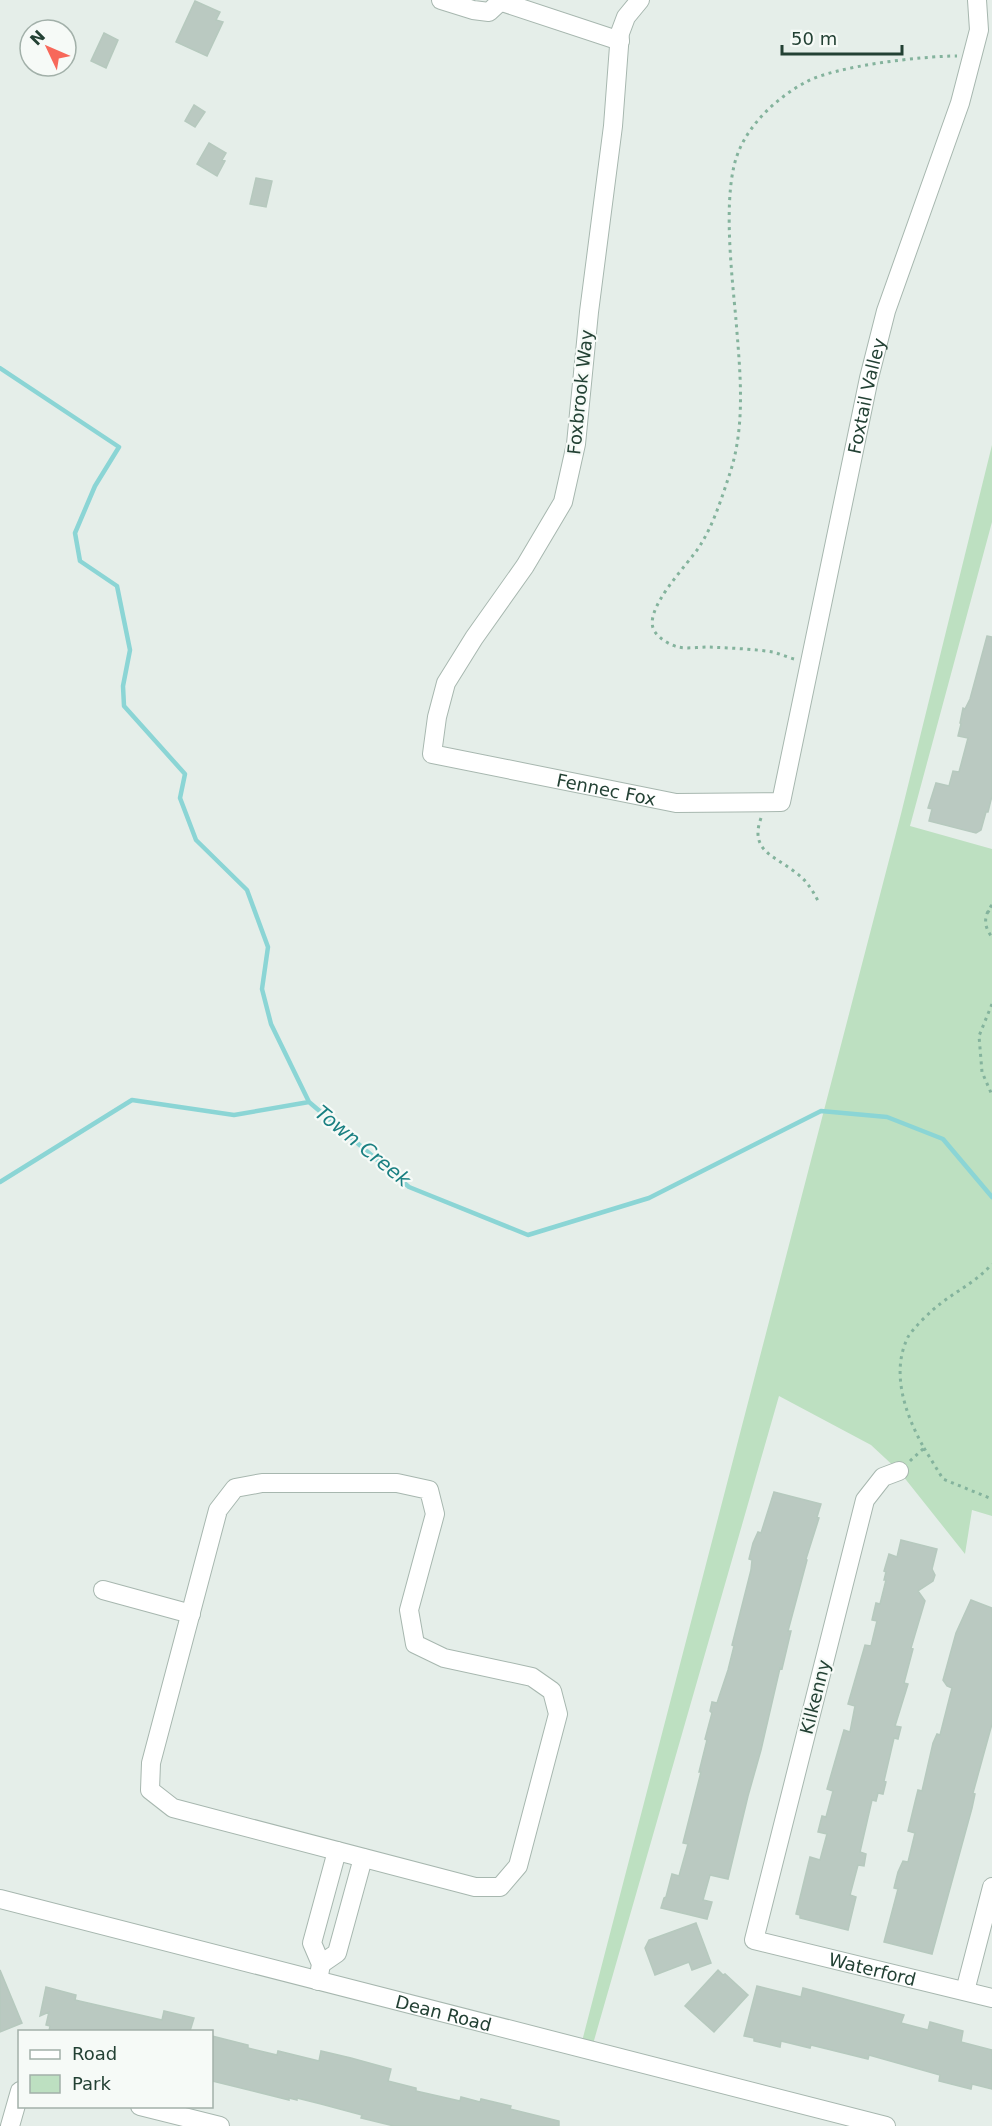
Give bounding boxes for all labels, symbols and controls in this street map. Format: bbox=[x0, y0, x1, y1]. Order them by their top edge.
north arrow bbox=[18, 18, 78, 78]
scale bar bbox=[782, 18, 902, 56]
text: N bbox=[26, 27, 49, 49]
text: 50 m bbox=[791, 28, 837, 49]
street label: Foxbrook Way bbox=[563, 328, 597, 456]
street label: Foxtail Valley bbox=[843, 335, 889, 456]
street label: Fennec Fox bbox=[555, 769, 658, 809]
water label: Town Creek bbox=[310, 1100, 417, 1193]
street label: Kilkenny bbox=[796, 1657, 834, 1736]
street label: Waterford bbox=[827, 1948, 918, 1990]
street label: Dean Road bbox=[393, 1990, 494, 2035]
legend bbox=[18, 2030, 213, 2108]
text: Road bbox=[72, 2043, 117, 2064]
text: Park bbox=[72, 2073, 111, 2094]

